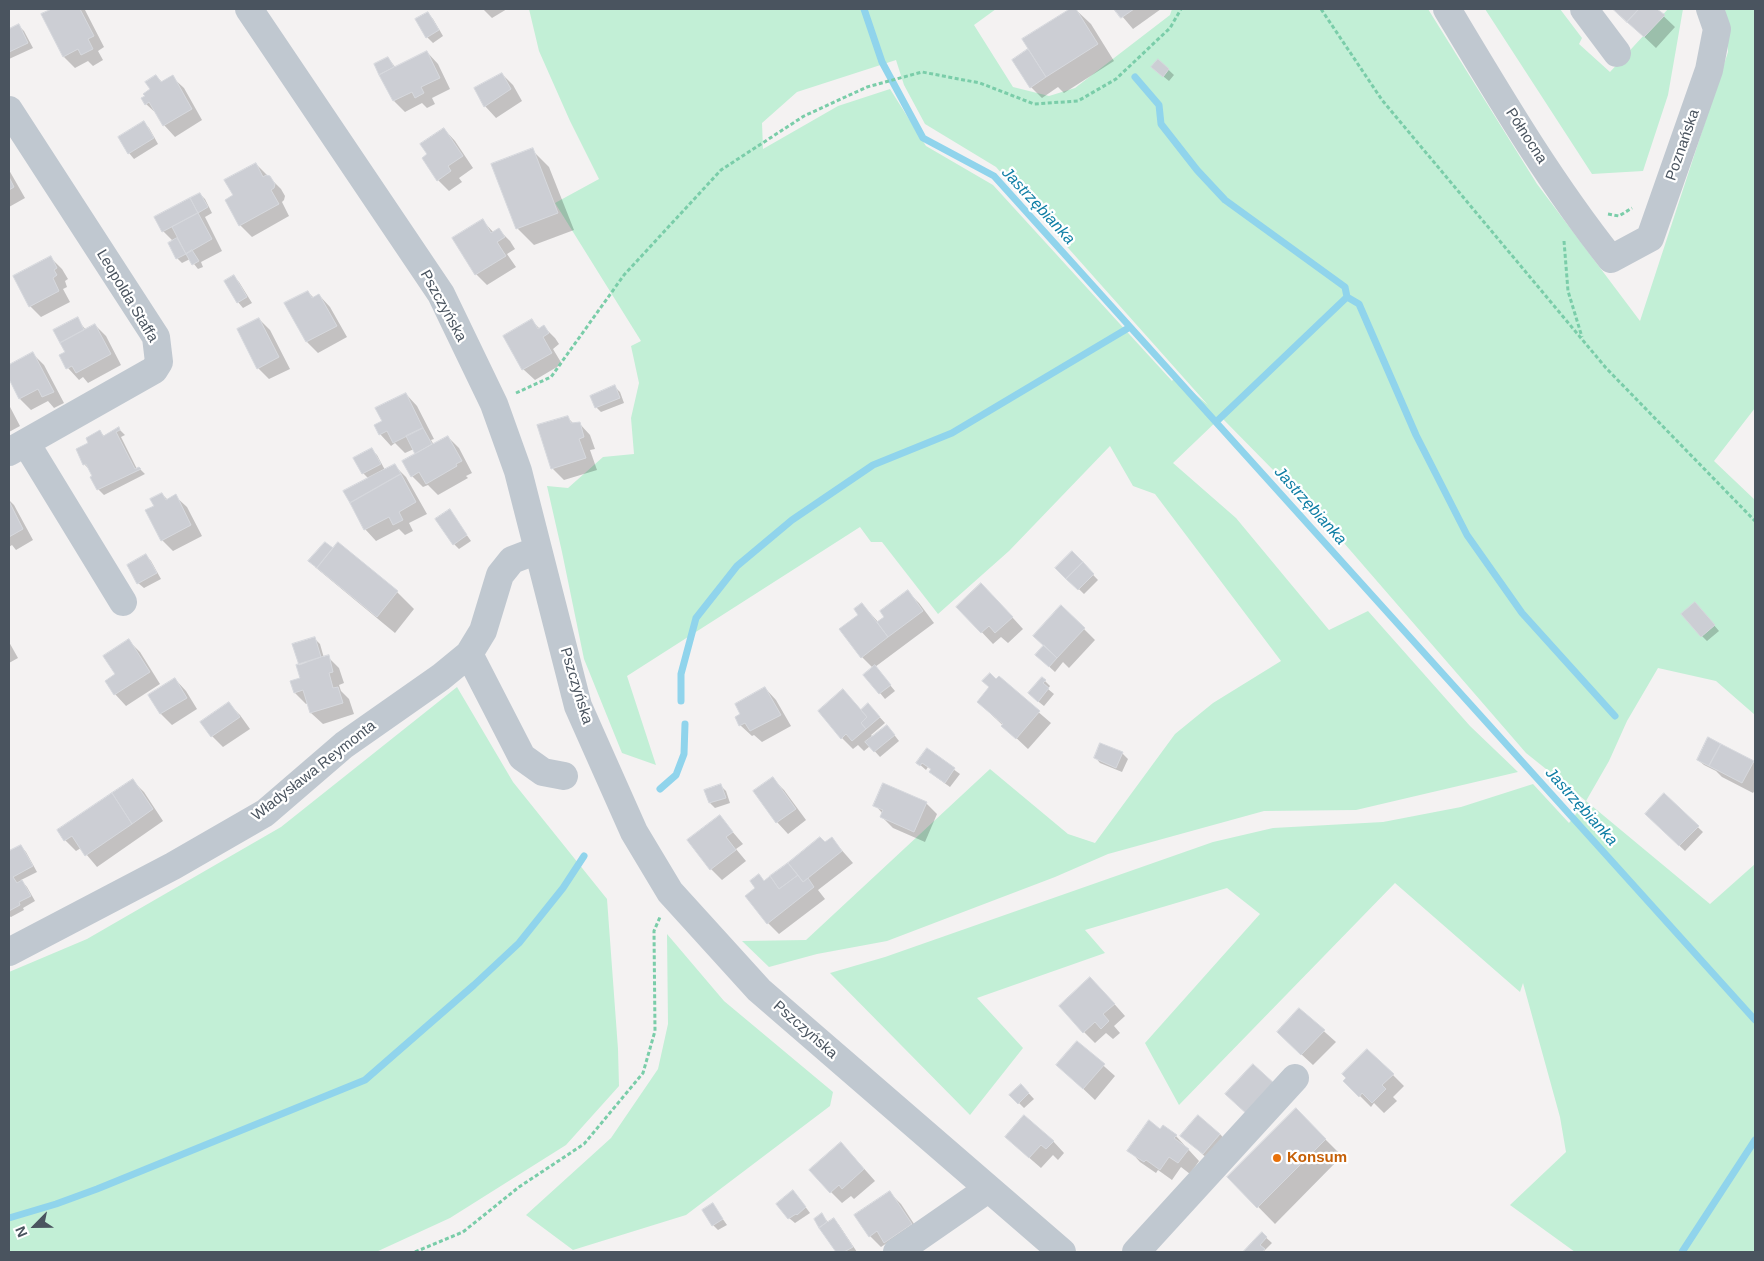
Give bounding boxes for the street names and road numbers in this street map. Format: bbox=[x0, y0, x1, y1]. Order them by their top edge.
street label: Północna bbox=[1501, 105, 1551, 167]
street label: Poznańska bbox=[1662, 107, 1704, 183]
street label: Leopolda Staffa bbox=[92, 246, 162, 346]
street label: Pszczyńska bbox=[416, 267, 470, 345]
street label: Pszczyńska bbox=[556, 646, 596, 726]
street label: Władysława Reymonta bbox=[248, 717, 380, 825]
street label: Pszczyńska bbox=[769, 997, 841, 1063]

